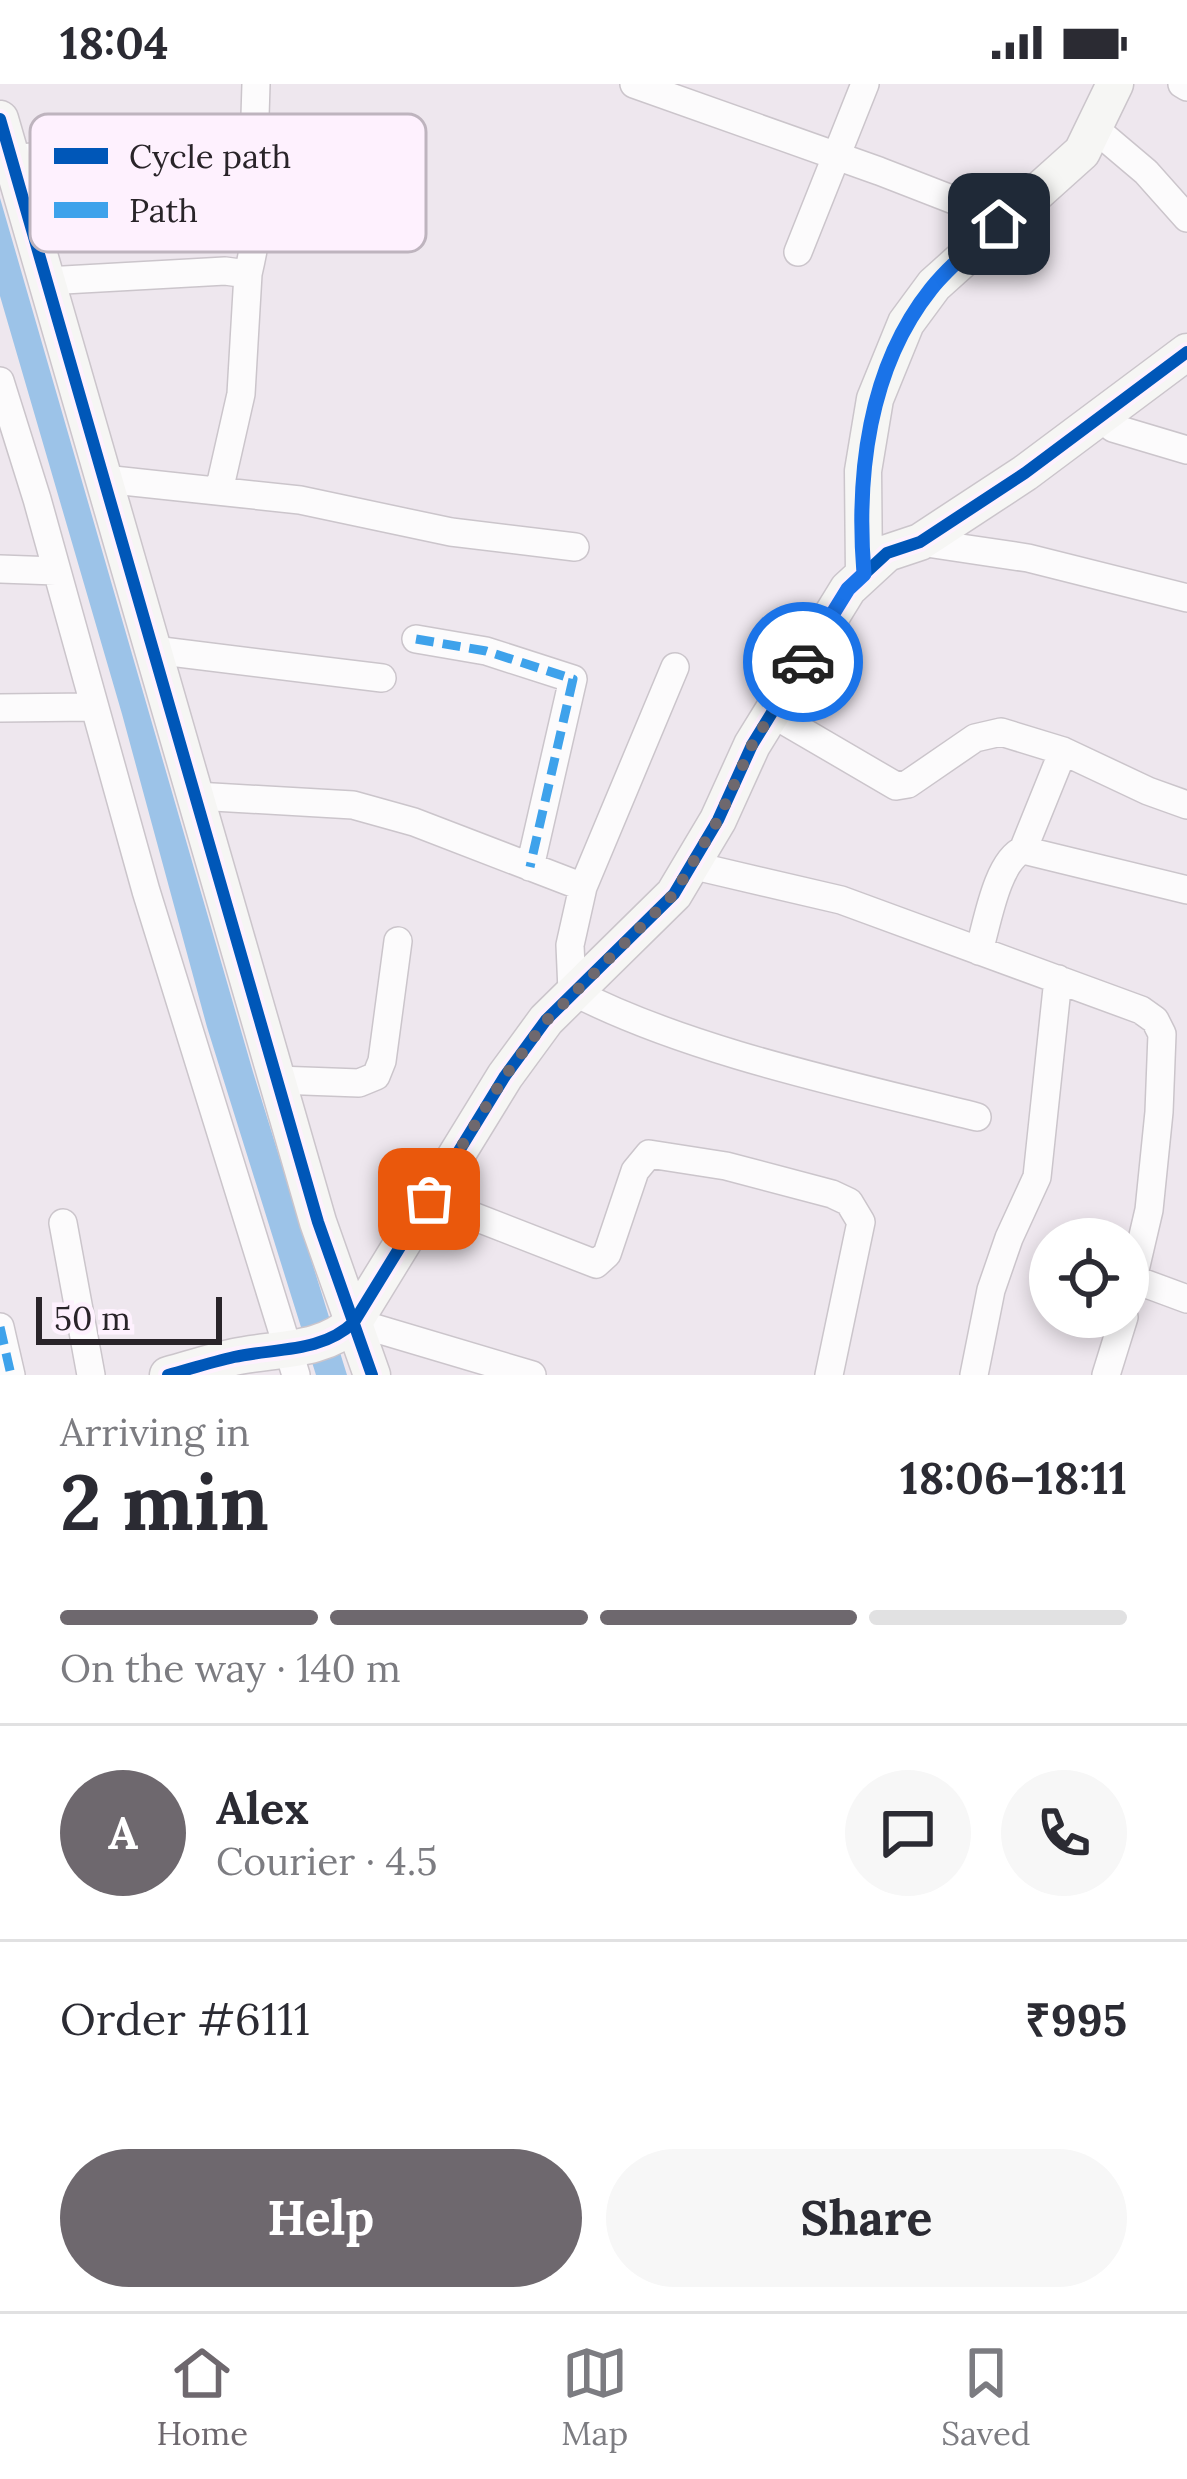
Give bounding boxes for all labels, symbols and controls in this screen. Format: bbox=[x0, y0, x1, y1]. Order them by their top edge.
text: 18:04 bbox=[60, 14, 169, 71]
legend bbox=[30, 114, 426, 252]
text: Cycle path bbox=[129, 135, 291, 177]
pin bbox=[948, 173, 1050, 275]
text: Path bbox=[129, 189, 198, 231]
icon: home bbox=[966, 191, 1032, 257]
courier bbox=[743, 602, 863, 722]
icon: car bbox=[770, 629, 836, 695]
pin bbox=[378, 1148, 480, 1250]
icon: bag bbox=[396, 1166, 462, 1232]
map controls bbox=[1029, 1218, 1149, 1338]
button: locate bbox=[1029, 1218, 1149, 1338]
scale bar bbox=[36, 1291, 222, 1344]
text: 50 m bbox=[54, 1297, 131, 1339]
text: Arriving in bbox=[60, 1407, 250, 1457]
text: 18:06–18:11 bbox=[900, 1449, 1127, 1506]
text: 2 min bbox=[60, 1452, 269, 1551]
text: On the way · 140 m bbox=[60, 1643, 401, 1693]
button: chat bbox=[845, 1770, 971, 1896]
button: phone bbox=[1001, 1770, 1127, 1896]
text: Alex bbox=[216, 1779, 309, 1836]
text: A bbox=[108, 1804, 138, 1861]
text: Courier · 4.5 bbox=[216, 1836, 437, 1886]
text: Order #6111 bbox=[60, 1990, 310, 2047]
text: ₹995 bbox=[1025, 1991, 1127, 2048]
button: Help bbox=[60, 2149, 582, 2287]
button: Share bbox=[606, 2149, 1127, 2287]
tab: Home bbox=[156, 2340, 248, 2454]
tab: Map bbox=[561, 2340, 628, 2454]
tab: Saved bbox=[941, 2340, 1030, 2454]

